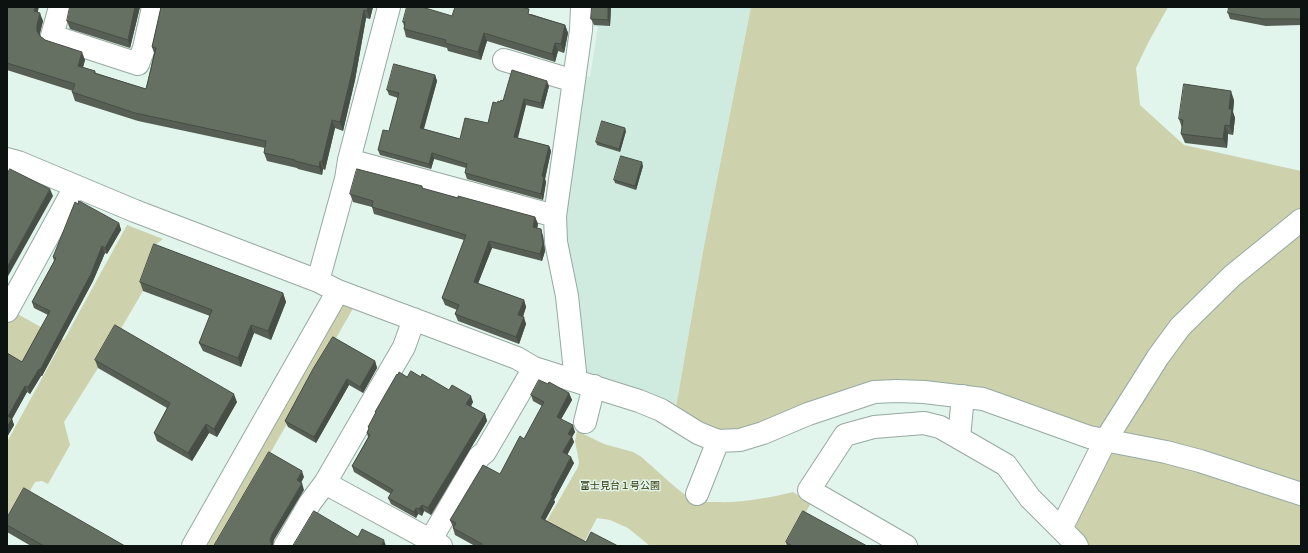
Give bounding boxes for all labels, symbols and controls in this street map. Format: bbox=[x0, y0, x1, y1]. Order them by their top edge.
park label: 富士見台１号公園 bbox=[580, 480, 660, 492]

